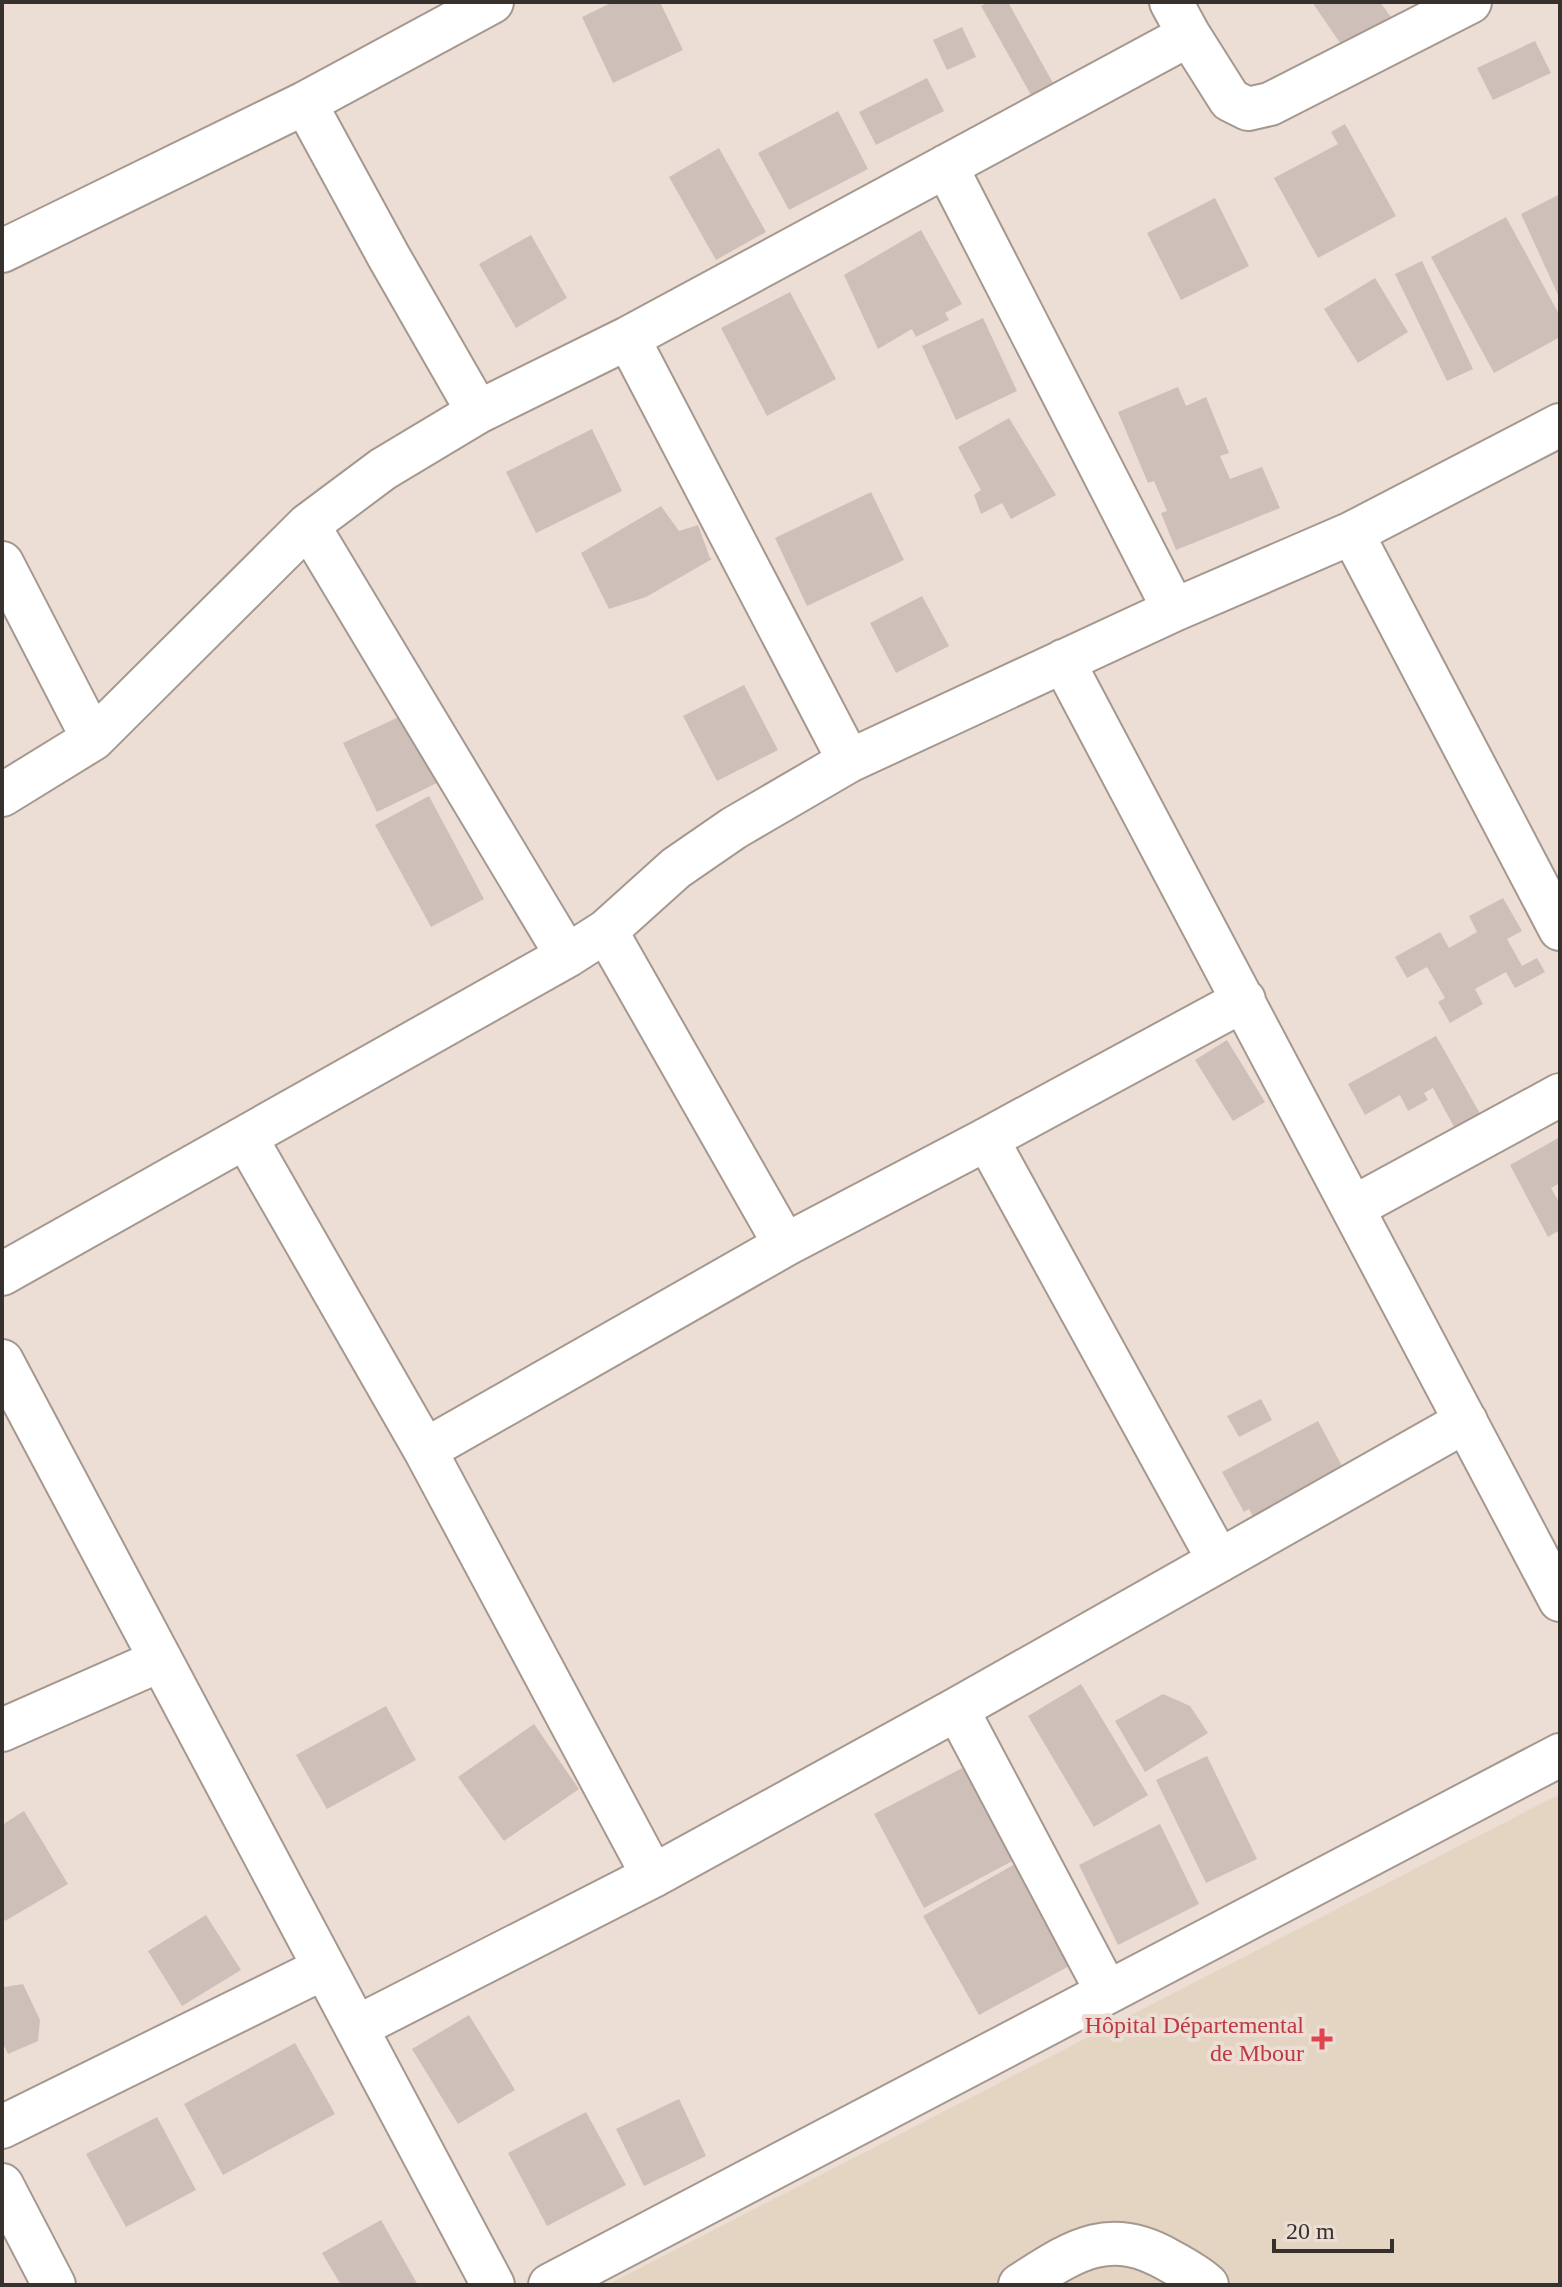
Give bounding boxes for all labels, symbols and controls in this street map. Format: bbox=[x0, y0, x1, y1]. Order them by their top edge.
place label: Hôpital Départemental de Mbour bbox=[1085, 2012, 1304, 2066]
marker: Hôpital Départemental de Mbour bbox=[1311, 2028, 1333, 2050]
scale bar bbox=[1274, 2203, 1392, 2253]
text: 20 m bbox=[1286, 2218, 1335, 2244]

